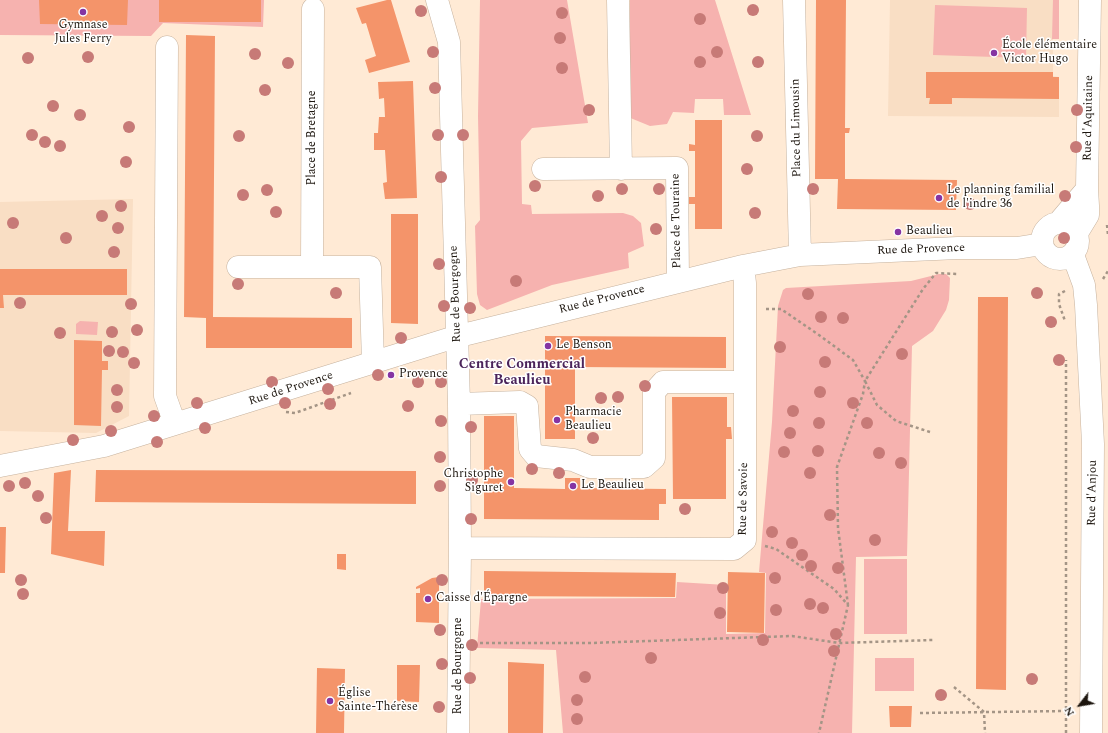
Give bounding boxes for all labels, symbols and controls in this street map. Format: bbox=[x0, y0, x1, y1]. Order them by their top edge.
marker: Gymnase Jules Ferry bbox=[78, 7, 88, 17]
place label: Gymnase Jules Ferry bbox=[55, 19, 111, 47]
place label: École élémentaire Victor Hugo bbox=[1002, 39, 1097, 67]
marker: École élémentaire Victor Hugo bbox=[989, 48, 999, 58]
street label: Rue d'Aquitaine bbox=[1081, 75, 1097, 161]
street label: Place du Limousin bbox=[789, 78, 805, 178]
street label: Place de Bretagne bbox=[306, 91, 320, 185]
street label: Place de Touraine bbox=[669, 173, 685, 269]
place label: Le planning familial de l'indre 36 bbox=[947, 184, 1054, 212]
marker: Le planning familial de l'indre 36 bbox=[934, 193, 944, 203]
place label: Beaulieu bbox=[906, 225, 952, 239]
marker: Beaulieu bbox=[893, 227, 903, 237]
street label: Rue de Provence bbox=[877, 241, 965, 259]
street label: Rue de Bourgogne bbox=[447, 245, 465, 343]
street label: Rue de Provence bbox=[558, 282, 646, 318]
place label: Le Benson bbox=[556, 339, 612, 353]
marker: Le Benson bbox=[543, 341, 553, 351]
district label: Centre Commercial Beaulieu bbox=[459, 357, 585, 390]
place label: Provence bbox=[399, 368, 448, 382]
street label: Rue de Provence bbox=[247, 369, 335, 409]
marker: Provence bbox=[386, 370, 396, 380]
place label: Pharmacie Beaulieu bbox=[565, 406, 622, 434]
marker: Pharmacie Beaulieu bbox=[552, 415, 562, 425]
street label: Rue d'Anjou bbox=[1085, 460, 1101, 526]
street label: Rue de Savoie bbox=[736, 462, 752, 536]
place label: Christophe Siguret bbox=[443, 468, 503, 496]
marker: Christophe Siguret bbox=[506, 477, 516, 487]
place label: Le Beaulieu bbox=[581, 479, 644, 493]
marker: Le Beaulieu bbox=[568, 481, 578, 491]
place label: Caisse d'Épargne bbox=[436, 592, 528, 606]
marker: Caisse d'Épargne bbox=[423, 594, 433, 604]
street label: Rue de Bourgogne bbox=[452, 617, 466, 715]
north arrow bbox=[1060, 685, 1100, 725]
place label: Église Sainte-Thérèse bbox=[338, 687, 418, 715]
marker: Église Sainte-Thérèse bbox=[325, 696, 335, 706]
text: N bbox=[1060, 703, 1079, 720]

